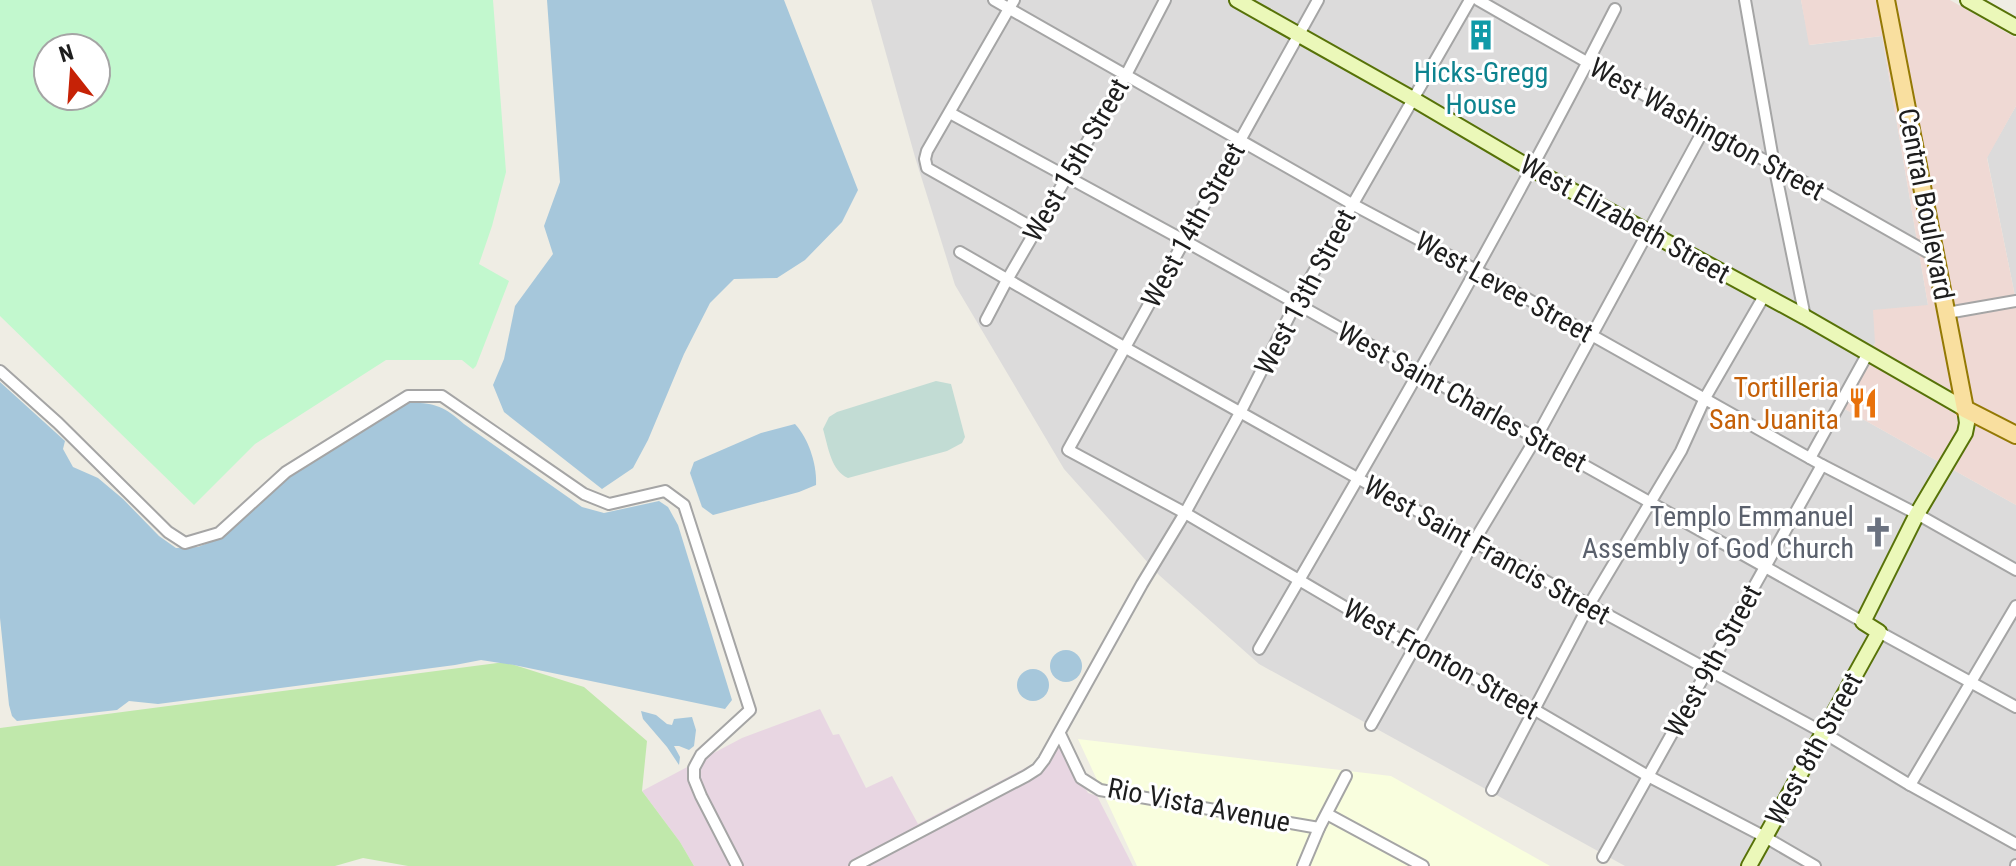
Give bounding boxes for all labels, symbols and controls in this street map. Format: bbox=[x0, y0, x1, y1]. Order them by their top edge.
building icon: Hicks-Gregg House bbox=[1464, 18, 1498, 52]
north arrow bbox=[32, 32, 112, 112]
text: N bbox=[56, 39, 76, 67]
street label: West Washington Street bbox=[1584, 51, 1830, 207]
place label: Hicks-Gregg House bbox=[1414, 56, 1548, 121]
street label: West 15th Street bbox=[1016, 73, 1136, 247]
street label: Central Boulevard bbox=[1891, 105, 1961, 303]
street label: West 14th Street bbox=[1134, 137, 1252, 313]
street label: West Elizabeth Street bbox=[1514, 148, 1736, 290]
street label: West 13th Street bbox=[1247, 203, 1363, 381]
street label: West Levee Street bbox=[1409, 225, 1599, 349]
street label: West Saint Charles Street bbox=[1332, 315, 1592, 479]
place label: Tortilleria San Juanita bbox=[1709, 371, 1839, 436]
restaurant icon: Tortilleria San Juanita bbox=[1846, 386, 1880, 420]
street label: West Saint Francis Street bbox=[1358, 469, 1616, 631]
place label: Templo Emmanuel Assembly of God Church bbox=[1582, 500, 1854, 565]
church icon: Templo Emmanuel Assembly of God Church bbox=[1861, 515, 1895, 549]
street label: West 9th Street bbox=[1658, 579, 1768, 743]
street label: West Fronton Street bbox=[1338, 592, 1544, 726]
street label: West 8th Street bbox=[1759, 667, 1869, 831]
street label: Rio Vista Avenue bbox=[1105, 771, 1293, 839]

